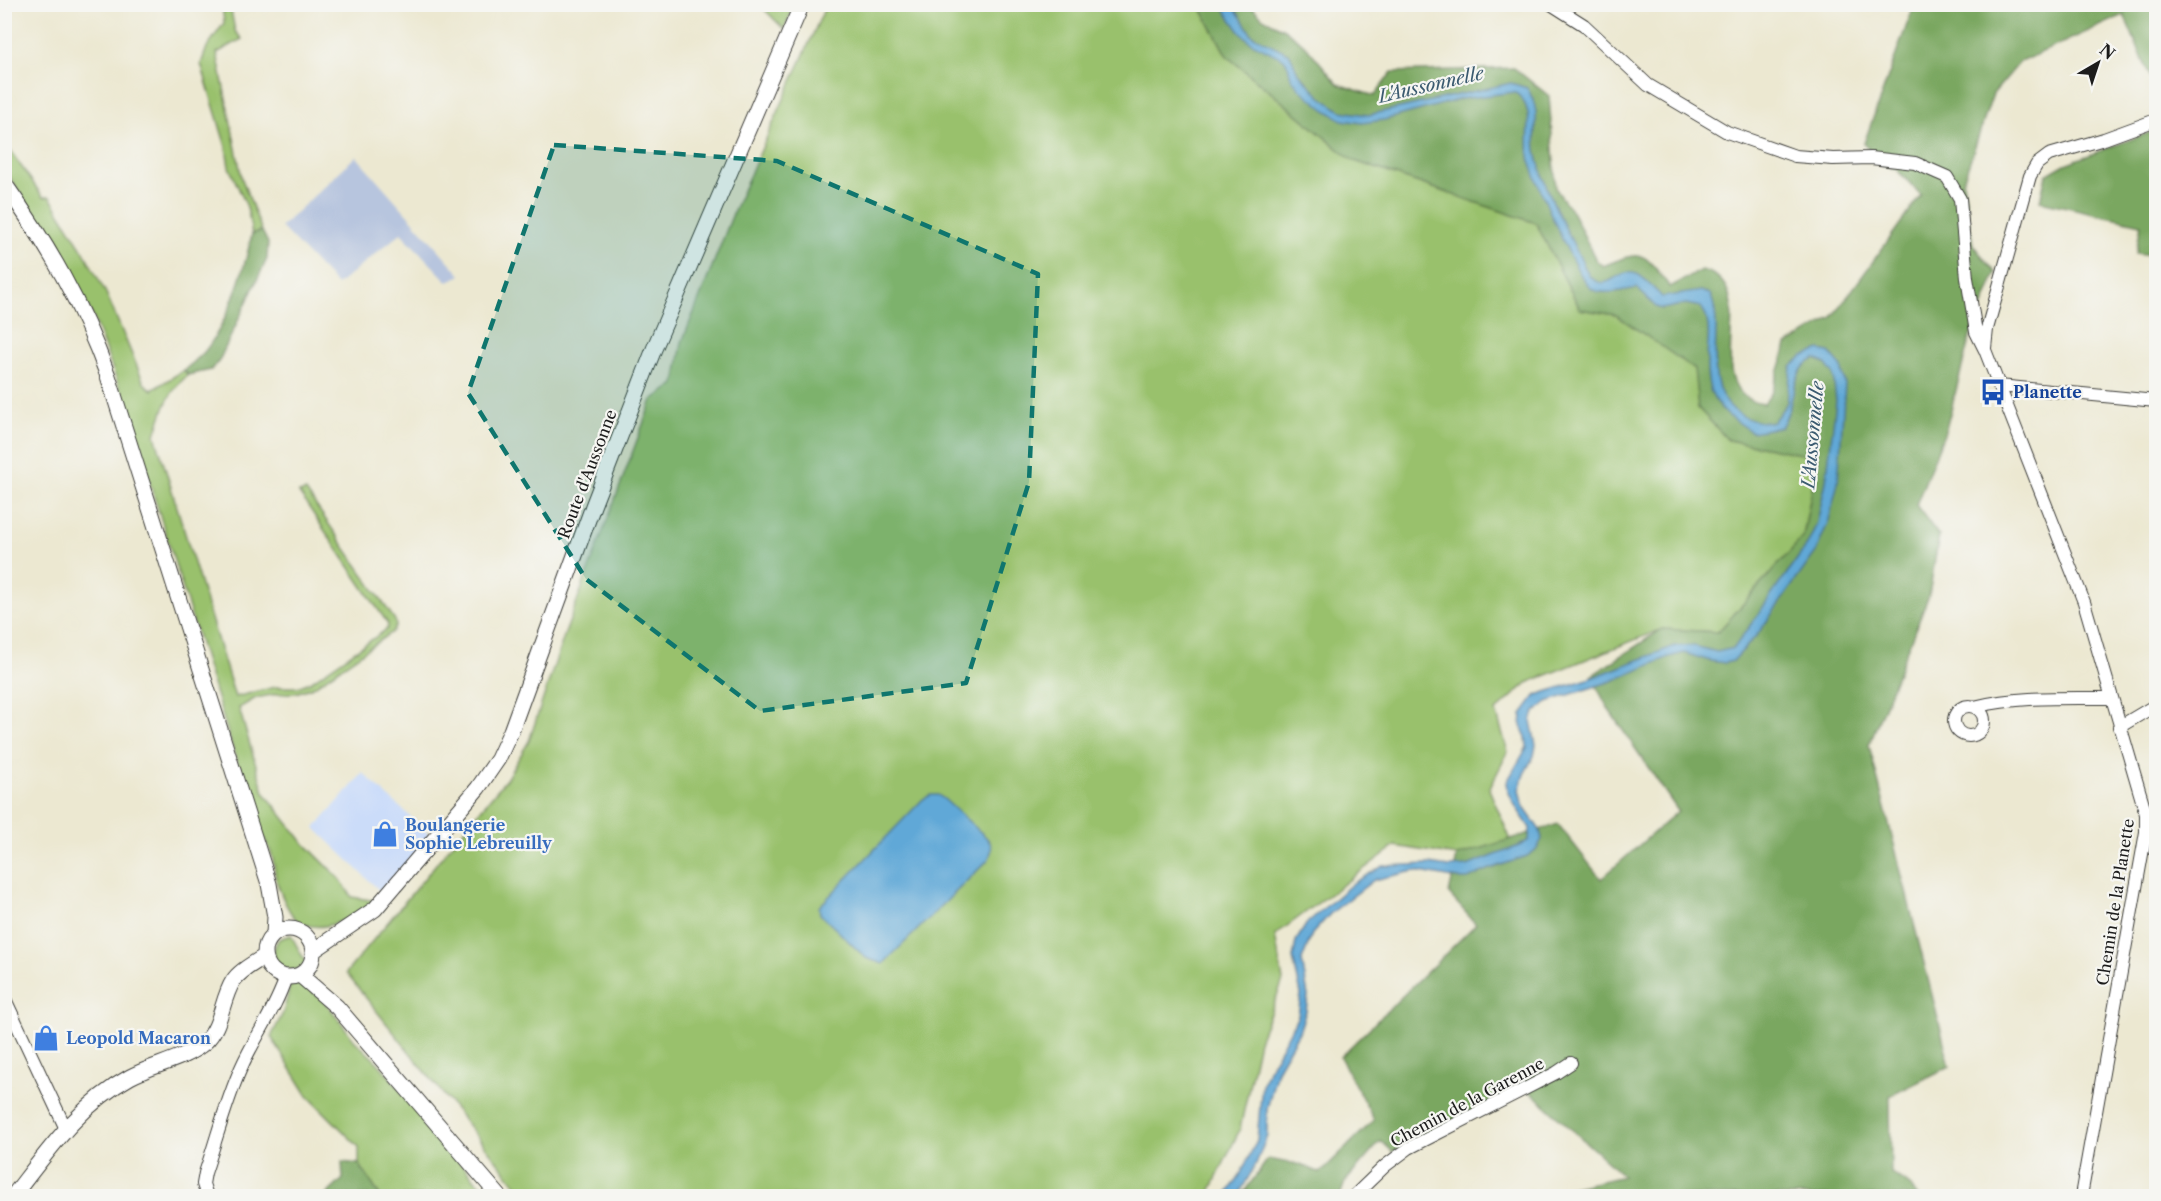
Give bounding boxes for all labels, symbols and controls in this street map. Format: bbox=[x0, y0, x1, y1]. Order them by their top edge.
north arrow bbox=[2068, 33, 2128, 93]
text: N bbox=[2096, 39, 2119, 64]
water label: L'Aussonnelle bbox=[1374, 62, 1487, 108]
bus stop icon: Planette bbox=[1978, 377, 2008, 407]
water label: L'Aussonnelle bbox=[1797, 379, 1829, 492]
place label: Planette bbox=[2013, 382, 2082, 402]
street label: Route d'Aussonne bbox=[553, 407, 621, 541]
place label: Boulangerie Sophie Lebreuilly bbox=[405, 815, 553, 853]
street label: Chemin de la Planette bbox=[2092, 817, 2138, 987]
shop icon: Boulangerie Sophie Lebreuilly bbox=[370, 819, 400, 849]
shop icon: Leopold Macaron bbox=[31, 1023, 61, 1053]
place label: Leopold Macaron bbox=[66, 1028, 211, 1048]
street label: Chemin de la Garenne bbox=[1387, 1053, 1547, 1151]

